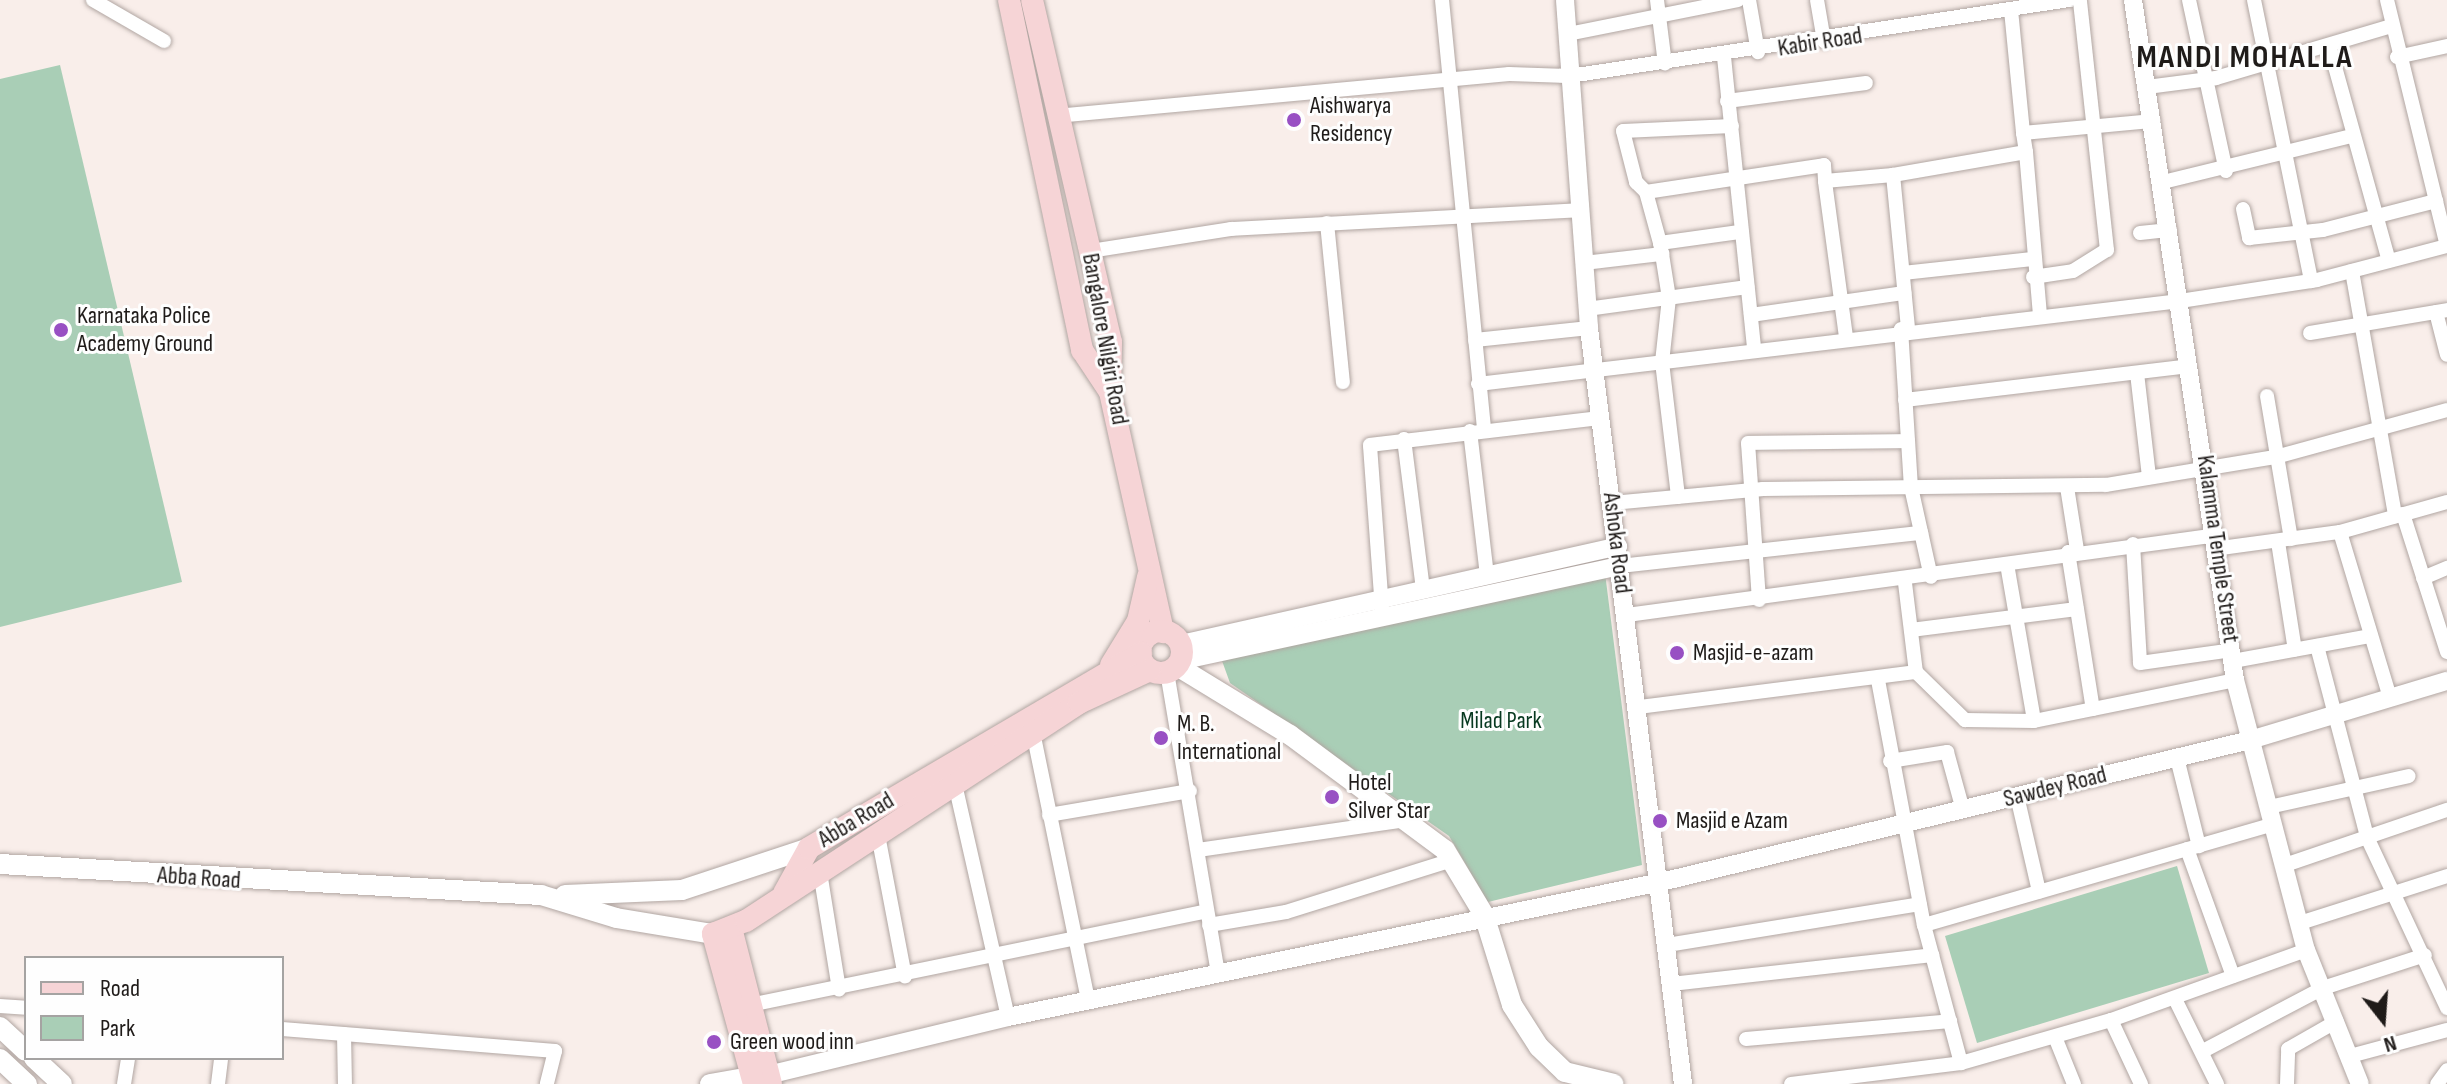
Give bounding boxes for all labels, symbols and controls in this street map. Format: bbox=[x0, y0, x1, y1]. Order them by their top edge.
street label: Kabir Road bbox=[1776, 21, 1864, 63]
district label: MANDI MOHALLA bbox=[2136, 39, 2354, 77]
place label: Aishwarya Residency bbox=[1310, 92, 1392, 148]
marker: Aishwarya Residency bbox=[1285, 111, 1303, 129]
street label: Bangalore Nilgiri Road bbox=[1076, 251, 1134, 427]
place label: Karnataka Police Academy Ground bbox=[77, 302, 213, 358]
marker: Karnataka Police Academy Ground bbox=[52, 321, 70, 339]
street label: Kalamma Temple Street bbox=[2191, 453, 2245, 645]
street label: Ashoka Road bbox=[1597, 491, 1637, 595]
place label: Masjid-e-azam bbox=[1693, 639, 1814, 667]
marker: Masjid-e-azam bbox=[1668, 644, 1686, 662]
park label: Milad Park bbox=[1460, 707, 1542, 735]
place label: M. B. International bbox=[1177, 710, 1281, 766]
marker: M. B. International bbox=[1152, 729, 1170, 747]
street label: Sawdey Road bbox=[2000, 760, 2110, 814]
place label: Hotel Silver Star bbox=[1348, 769, 1430, 825]
street label: Abba Road bbox=[813, 786, 899, 854]
marker: Hotel Silver Star bbox=[1323, 788, 1341, 806]
place label: Masjid e Azam bbox=[1676, 807, 1788, 835]
marker: Masjid e Azam bbox=[1651, 812, 1669, 830]
street label: Abba Road bbox=[156, 861, 242, 895]
legend bbox=[24, 956, 284, 1060]
text: Road bbox=[100, 974, 140, 1003]
north arrow bbox=[2343, 980, 2423, 1060]
text: Park bbox=[100, 1014, 135, 1043]
place label: Green wood inn bbox=[730, 1028, 854, 1056]
text: N bbox=[2381, 1029, 2400, 1058]
marker: Green wood inn bbox=[705, 1033, 723, 1051]

